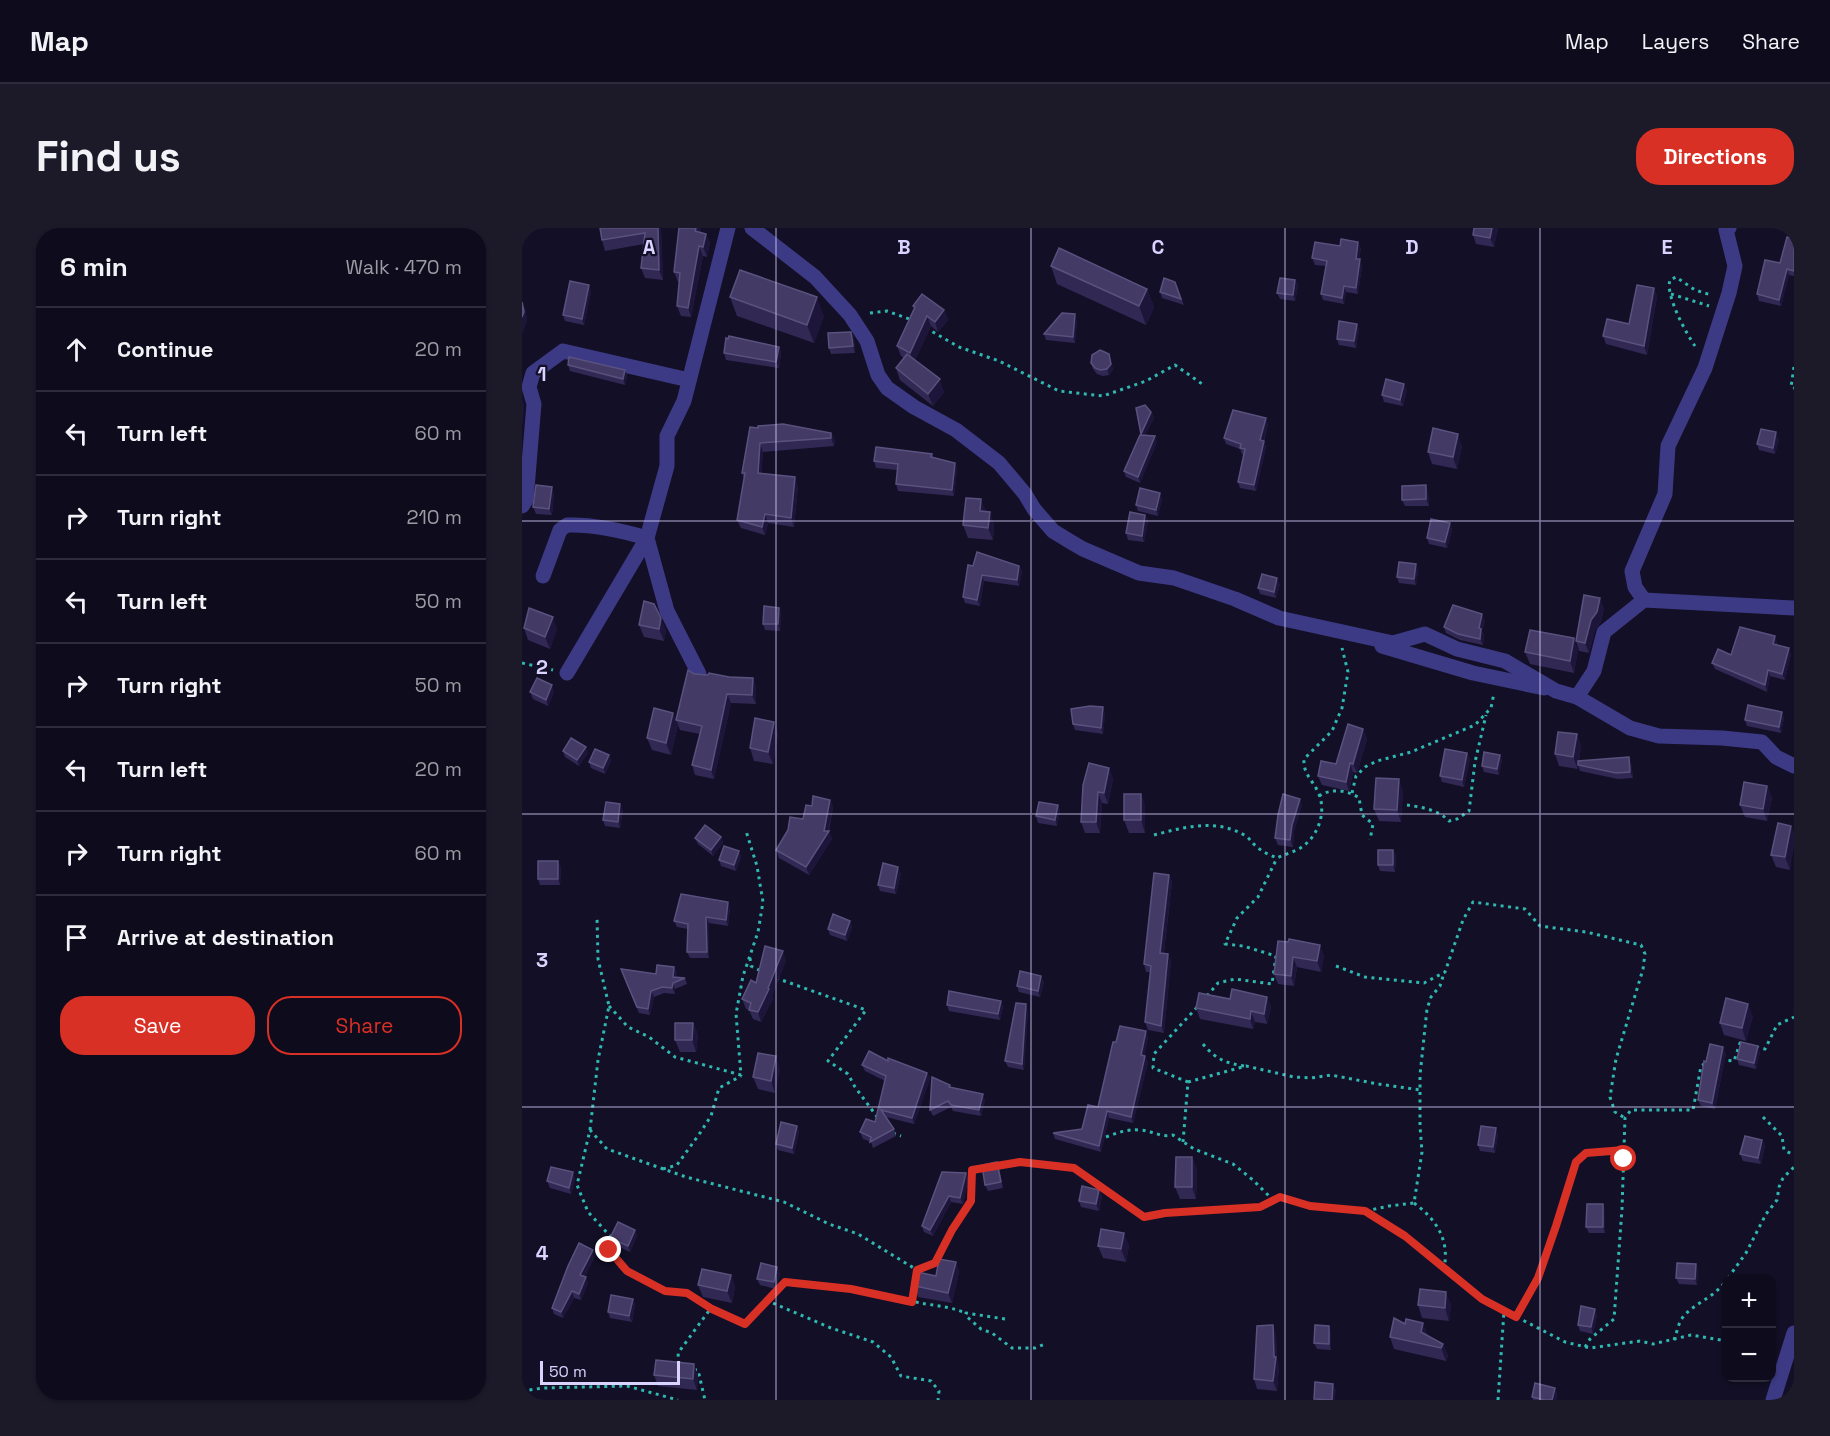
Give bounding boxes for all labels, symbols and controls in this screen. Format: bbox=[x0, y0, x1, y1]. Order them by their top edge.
text: Map bbox=[30, 23, 89, 59]
text: Map bbox=[1565, 28, 1609, 55]
text: Layers bbox=[1642, 28, 1709, 55]
text: Share bbox=[1742, 28, 1800, 55]
button: Directions bbox=[1636, 128, 1794, 185]
text: Find us bbox=[36, 130, 181, 183]
text: A bbox=[643, 234, 656, 260]
text: B bbox=[897, 234, 911, 260]
text: C bbox=[1152, 234, 1165, 260]
text: D bbox=[1405, 234, 1419, 260]
text: E bbox=[1661, 234, 1673, 260]
text: 6 min bbox=[60, 250, 128, 284]
text: Walk · 470 m bbox=[345, 254, 462, 280]
icon: ahead bbox=[60, 333, 93, 366]
text: Continue bbox=[117, 335, 213, 363]
text: 20 m bbox=[415, 336, 462, 362]
text: 1 bbox=[537, 361, 547, 387]
icon: left bbox=[60, 417, 93, 450]
text: Turn left bbox=[117, 419, 207, 447]
text: 60 m bbox=[415, 420, 462, 446]
icon: right bbox=[60, 501, 93, 534]
text: Turn right bbox=[117, 503, 222, 531]
text: 210 m bbox=[406, 504, 462, 530]
icon: left bbox=[60, 585, 93, 618]
text: Turn left bbox=[117, 587, 207, 615]
text: 50 m bbox=[415, 588, 462, 614]
text: 2 bbox=[536, 654, 548, 680]
icon: right bbox=[60, 669, 93, 702]
text: Turn right bbox=[117, 671, 222, 699]
text: 50 m bbox=[415, 672, 462, 698]
icon: left bbox=[60, 753, 93, 786]
text: Turn left bbox=[117, 755, 207, 783]
text: 20 m bbox=[415, 756, 462, 782]
icon: right bbox=[60, 837, 93, 870]
text: Turn right bbox=[117, 839, 222, 867]
text: 60 m bbox=[415, 840, 462, 866]
icon: arrive bbox=[60, 921, 93, 954]
text: Arrive at destination bbox=[117, 923, 334, 951]
text: 3 bbox=[536, 947, 548, 973]
button: Save bbox=[60, 996, 255, 1055]
button: Share bbox=[267, 996, 462, 1055]
route start bbox=[1610, 1145, 1636, 1171]
route end bbox=[595, 1236, 621, 1262]
text: 4 bbox=[536, 1240, 549, 1266]
map controls bbox=[1722, 1274, 1776, 1382]
button: + bbox=[1722, 1274, 1776, 1328]
button: − bbox=[1722, 1328, 1776, 1382]
scale bar bbox=[540, 1358, 680, 1386]
text: 50 m bbox=[549, 1361, 587, 1382]

